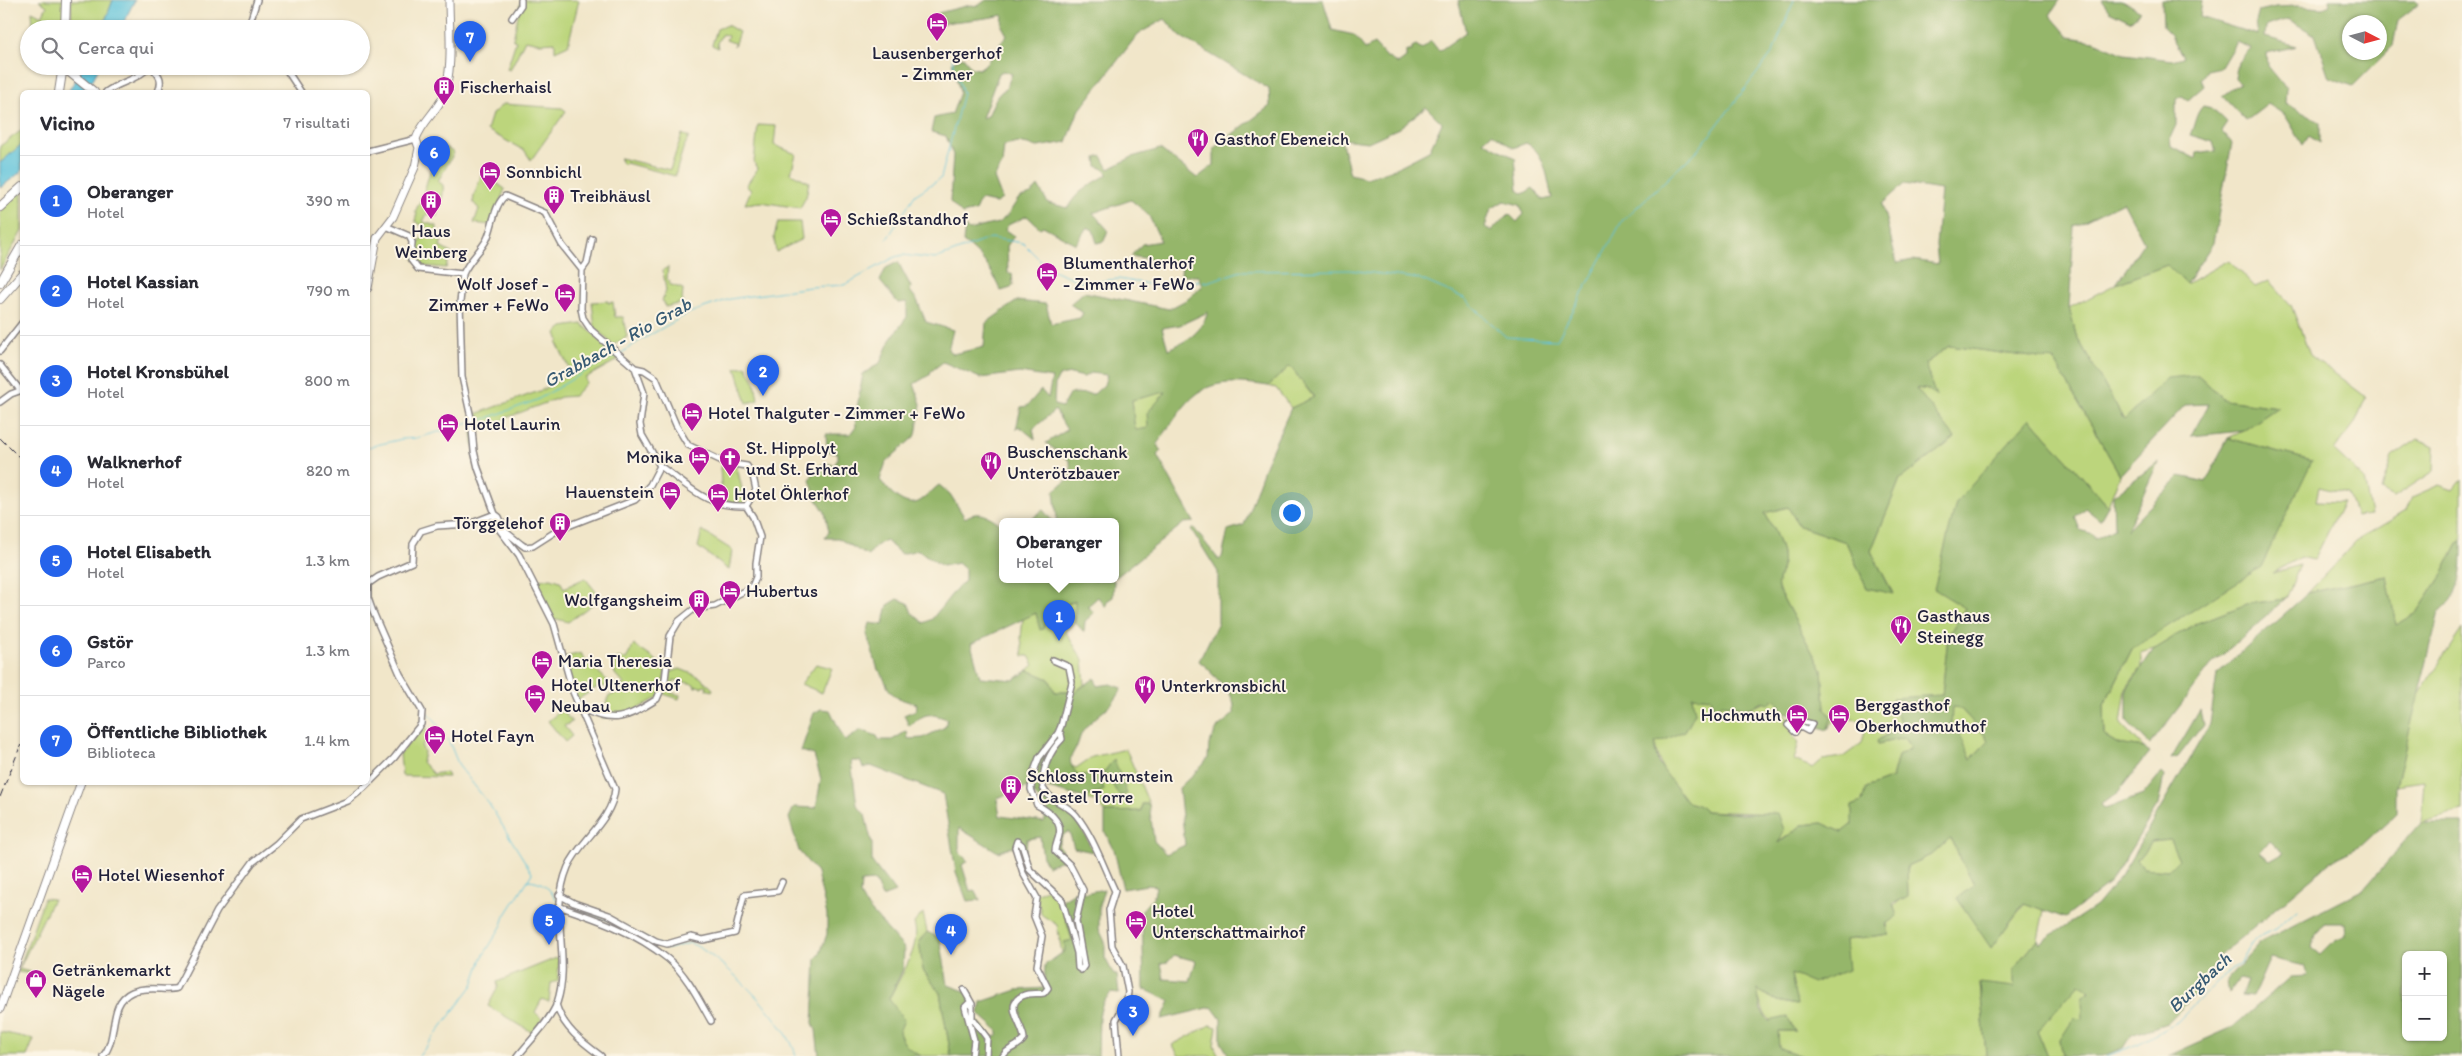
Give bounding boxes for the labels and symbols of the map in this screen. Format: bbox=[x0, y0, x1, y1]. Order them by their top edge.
hotel icon: Lausenbergerhof - Zimmer bbox=[925, 11, 949, 42]
north arrow bbox=[2342, 15, 2387, 60]
pin: 7 bbox=[454, 21, 486, 62]
place label: Lausenbergerhof - Zimmer bbox=[872, 42, 1002, 85]
building icon: Fischerhaisl bbox=[432, 75, 456, 106]
place label: Fischerhaisl bbox=[460, 76, 552, 98]
restaurant icon: Gasthof Ebeneich bbox=[1186, 127, 1210, 158]
place label: Gasthof Ebeneich bbox=[1214, 128, 1349, 150]
pin: 6 bbox=[418, 136, 450, 177]
hotel icon: Sonnbichl bbox=[478, 160, 502, 191]
place label: Sonnbichl bbox=[506, 161, 582, 183]
building icon: Treibhäusl bbox=[542, 184, 566, 215]
place label: Treibhäusl bbox=[570, 185, 651, 207]
building icon: Haus Weinberg bbox=[419, 189, 443, 220]
hotel icon: Schießstandhof bbox=[819, 207, 843, 238]
place label: Schießstandhof bbox=[847, 208, 968, 230]
place label: Haus Weinberg bbox=[395, 220, 468, 263]
place label: Blumenthalerhof - Zimmer + FeWo bbox=[1063, 252, 1195, 295]
hotel icon: Blumenthalerhof - Zimmer + FeWo bbox=[1035, 261, 1059, 292]
place label: Wolf Josef - Zimmer + FeWo bbox=[429, 273, 549, 316]
hotel icon: Wolf Josef - Zimmer + FeWo bbox=[553, 282, 577, 313]
water label: Grabbach - Rio Grab bbox=[539, 292, 696, 393]
pin: 2 bbox=[747, 355, 779, 396]
hotel icon: Hotel Thalguter - Zimmer + FeWo bbox=[680, 401, 704, 432]
place label: Hotel Thalguter - Zimmer + FeWo bbox=[708, 402, 965, 424]
hotel icon: Hotel Laurin bbox=[436, 412, 460, 443]
place label: Hotel Laurin bbox=[464, 413, 560, 435]
place label: St. Hippolyt und St. Erhard bbox=[746, 437, 858, 480]
place label: Buschenschank Unterötzbauer bbox=[1007, 441, 1128, 484]
hotel icon: Monika bbox=[687, 445, 711, 476]
place label: Monika bbox=[626, 446, 684, 468]
church icon: St. Hippolyt und St. Erhard bbox=[718, 446, 742, 477]
restaurant icon: Buschenschank Unterötzbauer bbox=[979, 450, 1003, 481]
hotel icon: Hauenstein bbox=[658, 480, 682, 511]
place label: Hauenstein bbox=[565, 481, 654, 503]
hotel icon: Hotel Öhlerhof bbox=[706, 482, 730, 513]
place label: Hotel Öhlerhof bbox=[734, 483, 849, 505]
your location bbox=[1279, 500, 1305, 526]
building icon: Törggelehof bbox=[548, 511, 572, 542]
place label: Törggelehof bbox=[454, 512, 544, 534]
hotel icon: Hubertus bbox=[718, 579, 742, 610]
place label: Hubertus bbox=[746, 580, 818, 602]
building icon: Wolfgangsheim bbox=[687, 588, 711, 619]
place label: Wolfgangsheim bbox=[564, 589, 684, 611]
pin: 1 bbox=[1043, 600, 1075, 641]
place label: Gasthaus Steinegg bbox=[1917, 605, 1990, 648]
restaurant icon: Gasthaus Steinegg bbox=[1889, 614, 1913, 645]
hotel icon: Maria Theresia bbox=[530, 649, 554, 680]
place label: Maria Theresia bbox=[558, 650, 673, 672]
place label: Hotel Ultenerhof Neubau bbox=[551, 674, 681, 717]
restaurant icon: Unterkronsbichl bbox=[1133, 674, 1157, 705]
place label: Unterkronsbichl bbox=[1161, 675, 1286, 697]
hotel icon: Hotel Ultenerhof Neubau bbox=[523, 683, 547, 714]
place label: Berggasthof Oberhochmuthof bbox=[1855, 694, 1986, 737]
hotel icon: Hochmuth bbox=[1785, 703, 1809, 734]
hotel icon: Berggasthof Oberhochmuthof bbox=[1827, 703, 1851, 734]
place label: Hochmuth bbox=[1701, 704, 1781, 726]
hotel icon: Hotel Fayn bbox=[423, 724, 447, 755]
place label: Hotel Fayn bbox=[451, 725, 534, 747]
place label: Schloss Thurnstein - Castel Torre bbox=[1027, 765, 1174, 808]
building icon: Schloss Thurnstein - Castel Torre bbox=[999, 774, 1023, 805]
hotel icon: Hotel Wiesenhof bbox=[70, 863, 94, 894]
place label: Hotel Wiesenhof bbox=[98, 864, 225, 886]
place label: Hotel Unterschattmairhof bbox=[1152, 900, 1306, 943]
pin: 5 bbox=[533, 904, 565, 945]
hotel icon: Hotel Unterschattmairhof bbox=[1124, 909, 1148, 940]
pin: 4 bbox=[935, 914, 967, 955]
water label: Burgbach bbox=[2163, 947, 2236, 1017]
place label: Getränkemarkt Nägele bbox=[52, 959, 171, 1002]
shop icon: Getränkemarkt Nägele bbox=[24, 968, 48, 999]
pin: 3 bbox=[1117, 995, 1149, 1036]

